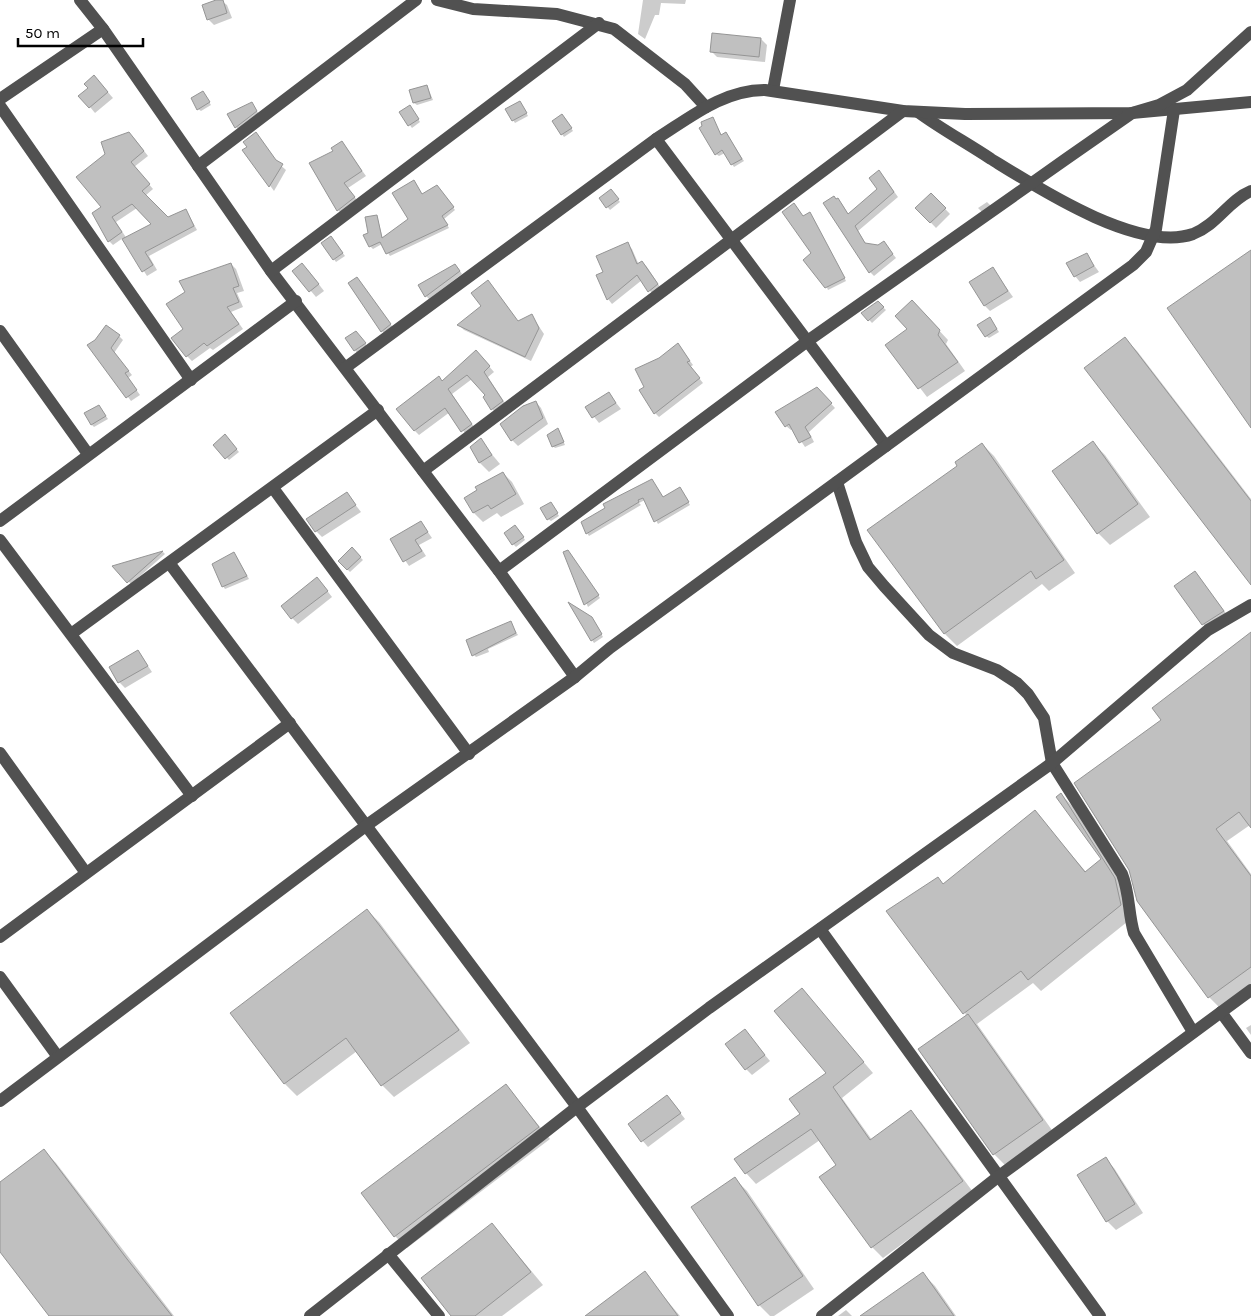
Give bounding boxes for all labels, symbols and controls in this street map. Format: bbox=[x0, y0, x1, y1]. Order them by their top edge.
scale bar bbox=[18, 15, 142, 47]
text: 50 m bbox=[25, 24, 60, 42]

